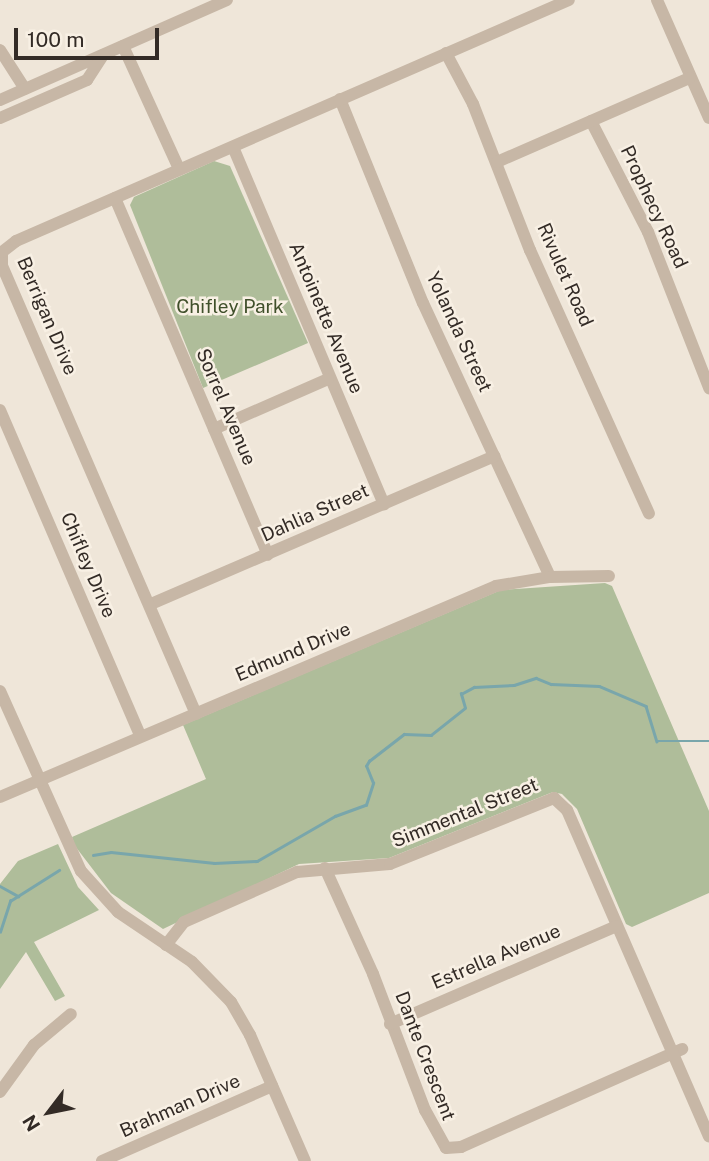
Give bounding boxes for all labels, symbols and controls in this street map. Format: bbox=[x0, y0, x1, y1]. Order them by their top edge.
scale bar bbox=[18, 14, 163, 58]
text: 100 m bbox=[27, 27, 84, 52]
street label: Prophecy Road bbox=[616, 142, 692, 272]
street label: Rivulet Road bbox=[532, 220, 598, 330]
street label: Antoinette Avenue bbox=[284, 239, 368, 397]
street label: Berrigan Drive bbox=[12, 253, 82, 379]
street label: Yolanda Street bbox=[421, 268, 497, 396]
park label: Chifley Park bbox=[176, 296, 284, 318]
street label: Sorrel Avenue bbox=[191, 345, 261, 469]
street label: Dahlia Street bbox=[258, 479, 372, 547]
street label: Chifley Drive bbox=[56, 509, 120, 621]
street label: Edmund Drive bbox=[232, 617, 354, 687]
street label: Simmental Street bbox=[389, 773, 541, 853]
street label: Estrella Avenue bbox=[428, 920, 564, 994]
street label: Dante Crescent bbox=[390, 988, 460, 1124]
street label: Brahman Drive bbox=[116, 1069, 244, 1143]
north arrow bbox=[14, 1077, 84, 1147]
text: N bbox=[18, 1111, 44, 1135]

